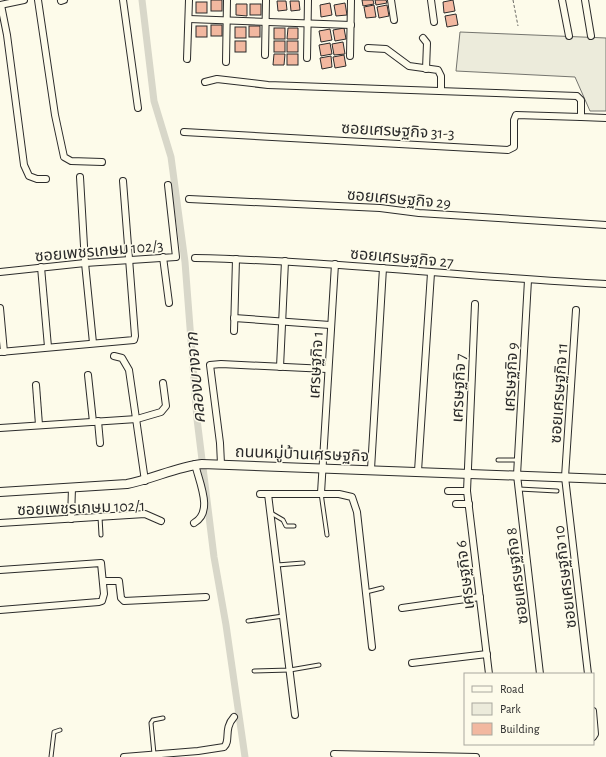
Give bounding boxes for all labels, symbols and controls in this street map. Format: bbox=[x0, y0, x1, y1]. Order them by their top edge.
street label: ซอยเศรษฐกิจ 31-3 bbox=[341, 120, 455, 142]
street label: ซอยเศรษฐกิจ 29 bbox=[346, 186, 452, 212]
street label: ซอยเพชรเกษม 102/3 bbox=[34, 237, 164, 265]
street label: ซอยเศรษฐกิจ 27 bbox=[350, 246, 455, 271]
water label: คลองบางจาก bbox=[183, 331, 208, 424]
street label: เศรษฐกิจ 1 bbox=[306, 331, 326, 399]
street label: เศรษฐกิจ 9 bbox=[501, 342, 521, 412]
street label: ซอยเศรษฐกิจ 11 bbox=[548, 342, 570, 444]
street label: เศรษฐกิจ 7 bbox=[449, 353, 469, 423]
street label: ถนนหมู่บ้านเศรษฐกิจ bbox=[235, 443, 369, 465]
street label: ซอยเพชรเกษม 102/1 bbox=[17, 498, 145, 518]
street label: ซอยเศรษฐกิจ 10 bbox=[551, 524, 579, 629]
street label: ซอยเศรษฐกิจ 8 bbox=[503, 527, 531, 625]
street label: เศรษฐกิจ 6 bbox=[453, 539, 477, 610]
legend bbox=[464, 673, 594, 745]
text: Road bbox=[500, 683, 524, 695]
text: Park bbox=[500, 703, 521, 715]
text: Building bbox=[500, 723, 540, 735]

